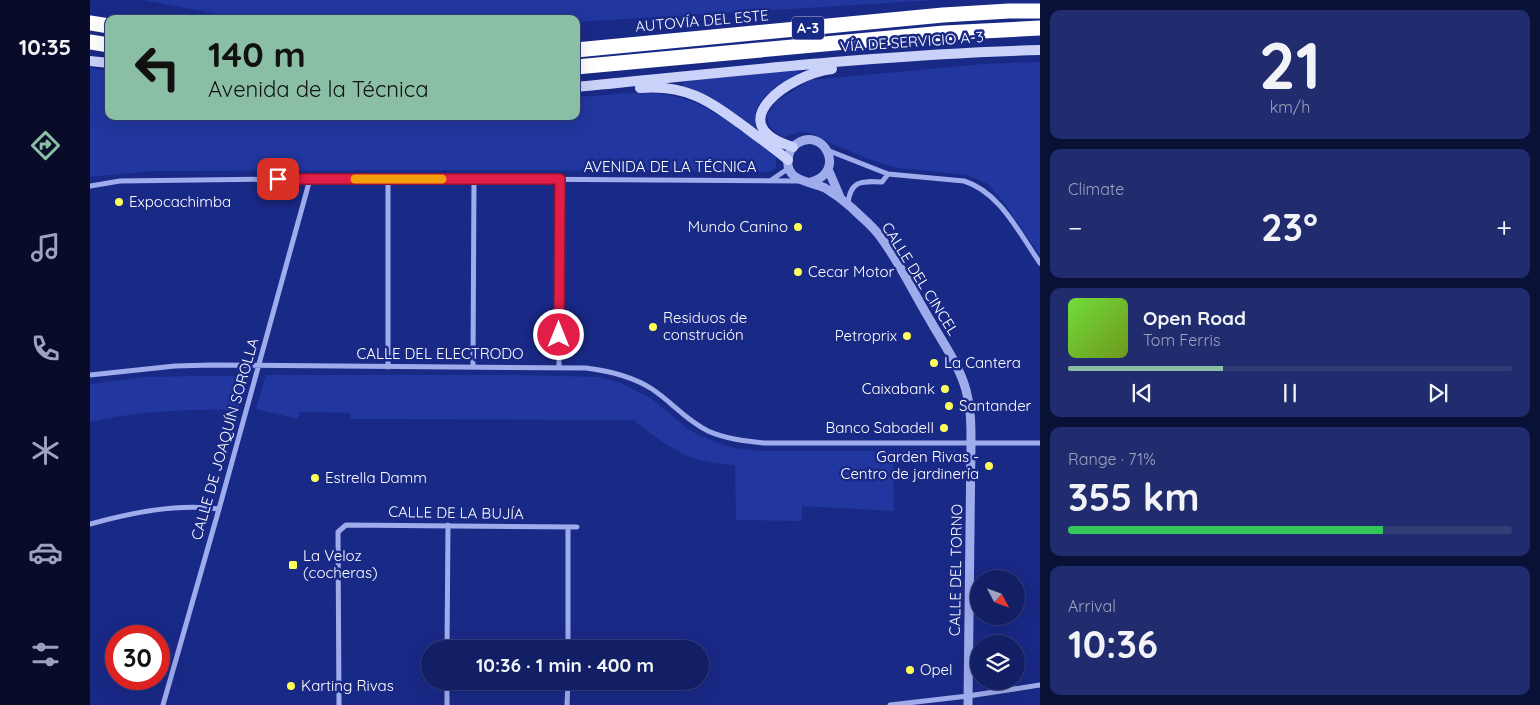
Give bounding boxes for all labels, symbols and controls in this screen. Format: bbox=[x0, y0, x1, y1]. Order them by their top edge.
street label: AUTOVÍA DEL ESTE bbox=[634, 5, 769, 36]
road number: A-3 bbox=[792, 16, 824, 40]
text: 21 bbox=[1259, 24, 1321, 105]
street label: VÍA DE SERVICIO A-3 bbox=[839, 27, 985, 56]
text: 140 m bbox=[208, 32, 306, 76]
text: 10:35 bbox=[19, 33, 71, 61]
icon: left bbox=[125, 35, 190, 100]
text: Avenida de la Técnica bbox=[208, 75, 428, 103]
text: km/h bbox=[1270, 97, 1310, 117]
icon: directions bbox=[28, 128, 63, 163]
street label: AVENIDA DE LA TÉCNICA bbox=[584, 157, 757, 176]
pin bbox=[257, 158, 299, 200]
icon: arrive bbox=[264, 165, 292, 193]
text: Climate bbox=[1068, 179, 1124, 199]
place label: Expocachimba bbox=[129, 192, 231, 211]
marker: Expocachimba bbox=[113, 196, 125, 208]
text: 23° bbox=[1261, 203, 1318, 251]
text: − bbox=[1068, 210, 1083, 245]
text: + bbox=[1496, 210, 1512, 245]
place label: Mundo Canino bbox=[688, 217, 788, 236]
street label: CALLE DEL CINCEL bbox=[878, 218, 963, 339]
marker: Mundo Canino bbox=[792, 221, 804, 233]
icon: music bbox=[28, 230, 63, 265]
place label: Cecar Motor bbox=[808, 262, 895, 281]
marker: Cecar Motor bbox=[792, 266, 804, 278]
text: Open Road bbox=[1143, 306, 1246, 330]
position arrow bbox=[532, 308, 584, 360]
place label: Residuos de construción bbox=[663, 308, 747, 344]
marker: Residuos de construción bbox=[647, 321, 659, 333]
place label: Petroprix bbox=[835, 326, 897, 345]
marker: Petroprix bbox=[901, 330, 913, 342]
text: Tom Ferris bbox=[1143, 330, 1220, 350]
icon: phone bbox=[28, 331, 63, 366]
street label: CALLE DE JOAQUÍN SOROLLA bbox=[187, 335, 263, 542]
street label: CALLE DEL ELECTRODO bbox=[357, 344, 524, 363]
place label: La Cantera bbox=[944, 353, 1021, 372]
marker: La Cantera bbox=[928, 357, 940, 369]
place label: Caixabank bbox=[862, 379, 935, 398]
icon: previous bbox=[1128, 379, 1156, 407]
icon: pause bbox=[1276, 379, 1304, 407]
icon: next bbox=[1424, 379, 1452, 407]
marker: Caixabank bbox=[939, 383, 951, 395]
place label: Santander bbox=[959, 396, 1032, 415]
marker: Santander bbox=[943, 400, 955, 412]
place label: Banco Sabadell bbox=[825, 418, 934, 437]
marker: Banco Sabadell bbox=[938, 422, 950, 434]
icon: climate bbox=[28, 433, 63, 468]
place label: Garden Rivas - Centro de jardinería bbox=[841, 447, 979, 483]
text: Range · 71% bbox=[1068, 449, 1156, 469]
marker: Garden Rivas - Centro de jardinería bbox=[983, 460, 995, 472]
place label: Estrella Damm bbox=[325, 468, 427, 487]
marker: Estrella Damm bbox=[309, 472, 321, 484]
text: 355 km bbox=[1068, 473, 1199, 521]
street label: CALLE DE LA BUJÍA bbox=[388, 502, 524, 523]
street label: CALLE DEL TORNO bbox=[945, 504, 966, 636]
icon: car bbox=[28, 535, 63, 570]
place label: La Veloz (cocheras) bbox=[303, 546, 378, 582]
marker: La Veloz (cocheras) bbox=[287, 559, 299, 571]
north arrow bbox=[970, 570, 1025, 625]
map controls bbox=[970, 570, 1025, 690]
text: Arrival bbox=[1068, 596, 1116, 616]
text: 10:36 bbox=[1068, 620, 1158, 668]
speed limit sign: 30 bbox=[105, 625, 170, 690]
button: layers bbox=[970, 635, 1025, 690]
icon: filters bbox=[28, 637, 63, 672]
text: 10:36 · 1 min · 400 m bbox=[476, 653, 654, 677]
place label: Opel bbox=[920, 660, 953, 679]
marker: Opel bbox=[904, 664, 916, 676]
place label: Karting Rivas bbox=[301, 676, 394, 695]
marker: Karting Rivas bbox=[285, 680, 297, 692]

